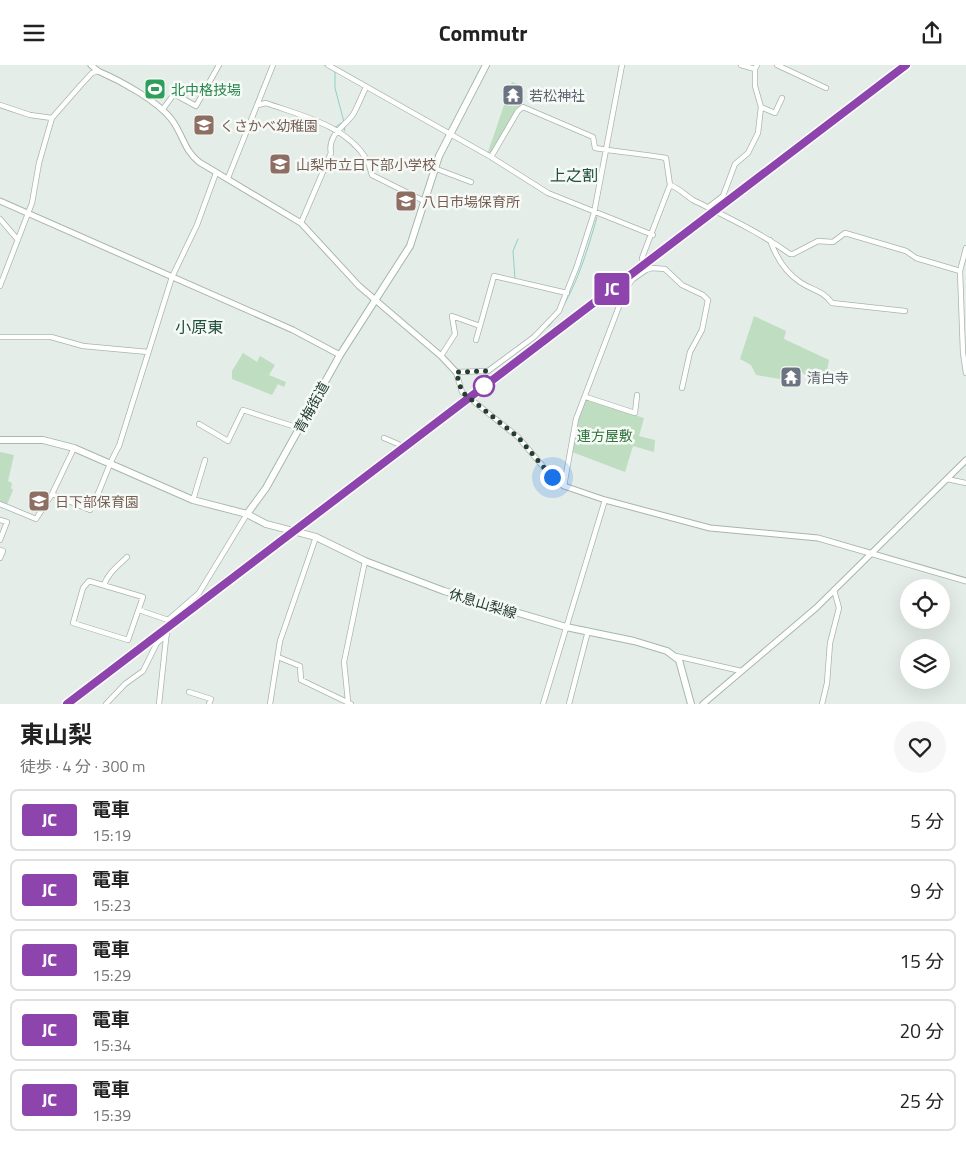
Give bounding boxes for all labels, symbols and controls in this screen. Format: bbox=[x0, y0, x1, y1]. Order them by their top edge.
text: Commutr bbox=[439, 16, 527, 50]
icon: menu bbox=[20, 19, 48, 47]
icon: share bbox=[918, 19, 946, 47]
sports icon: 北中格技場 bbox=[143, 77, 167, 101]
place label: 北中格技場 bbox=[171, 79, 241, 100]
temple icon: 若松神社 bbox=[501, 83, 525, 107]
place label: 若松神社 bbox=[529, 85, 585, 106]
school or university icon: くさかべ幼稚園 bbox=[192, 113, 216, 137]
place label: くさかべ幼稚園 bbox=[220, 115, 318, 136]
school or university icon: 山梨市立日下部小学校 bbox=[268, 152, 292, 176]
place label: 山梨市立日下部小学校 bbox=[296, 154, 436, 175]
district label: 上之割 bbox=[550, 163, 598, 187]
school or university icon: 八日市場保育所 bbox=[394, 189, 418, 213]
place label: 八日市場保育所 bbox=[422, 191, 520, 212]
line badge: JC bbox=[590, 273, 634, 305]
text: JC bbox=[604, 275, 620, 302]
district label: 小原東 bbox=[175, 315, 223, 339]
temple icon: 清白寺 bbox=[779, 365, 803, 389]
place label: 清白寺 bbox=[807, 367, 849, 388]
unlabelled marker bbox=[473, 375, 495, 397]
street label: 青梅街道 bbox=[288, 377, 334, 437]
park label: 連方屋敷 bbox=[577, 425, 633, 446]
your location bbox=[540, 465, 565, 490]
school or university icon: 日下部保育園 bbox=[27, 489, 51, 513]
place label: 日下部保育園 bbox=[55, 491, 139, 512]
map controls bbox=[900, 579, 950, 689]
button: locate bbox=[900, 579, 950, 629]
street label: 休息山梨線 bbox=[446, 583, 520, 623]
button: layers bbox=[900, 639, 950, 689]
text: 東山梨 bbox=[20, 716, 92, 752]
button: heart bbox=[894, 721, 946, 773]
text: 徒歩 · 4 分 · 300 m bbox=[20, 754, 145, 778]
text: 電車 bbox=[92, 794, 130, 823]
text: JC bbox=[42, 806, 57, 833]
text: 5 分 bbox=[910, 806, 944, 835]
text: 15:19 bbox=[92, 823, 131, 847]
text: 電車 bbox=[92, 864, 130, 893]
text: JC bbox=[42, 876, 57, 903]
text: 9 分 bbox=[910, 876, 944, 905]
text: 15:23 bbox=[92, 893, 131, 917]
text: 電車 bbox=[92, 934, 130, 963]
text: JC bbox=[42, 946, 57, 973]
text: 15 分 bbox=[900, 946, 944, 975]
text: 15:29 bbox=[92, 963, 131, 987]
text: 電車 bbox=[92, 1004, 130, 1033]
text: JC bbox=[42, 1016, 57, 1043]
text: 20 分 bbox=[900, 1016, 944, 1045]
text: 15:34 bbox=[92, 1033, 131, 1057]
text: 電車 bbox=[92, 1074, 130, 1103]
text: JC bbox=[42, 1086, 57, 1113]
text: 25 分 bbox=[900, 1086, 944, 1115]
text: 15:39 bbox=[92, 1103, 131, 1127]

